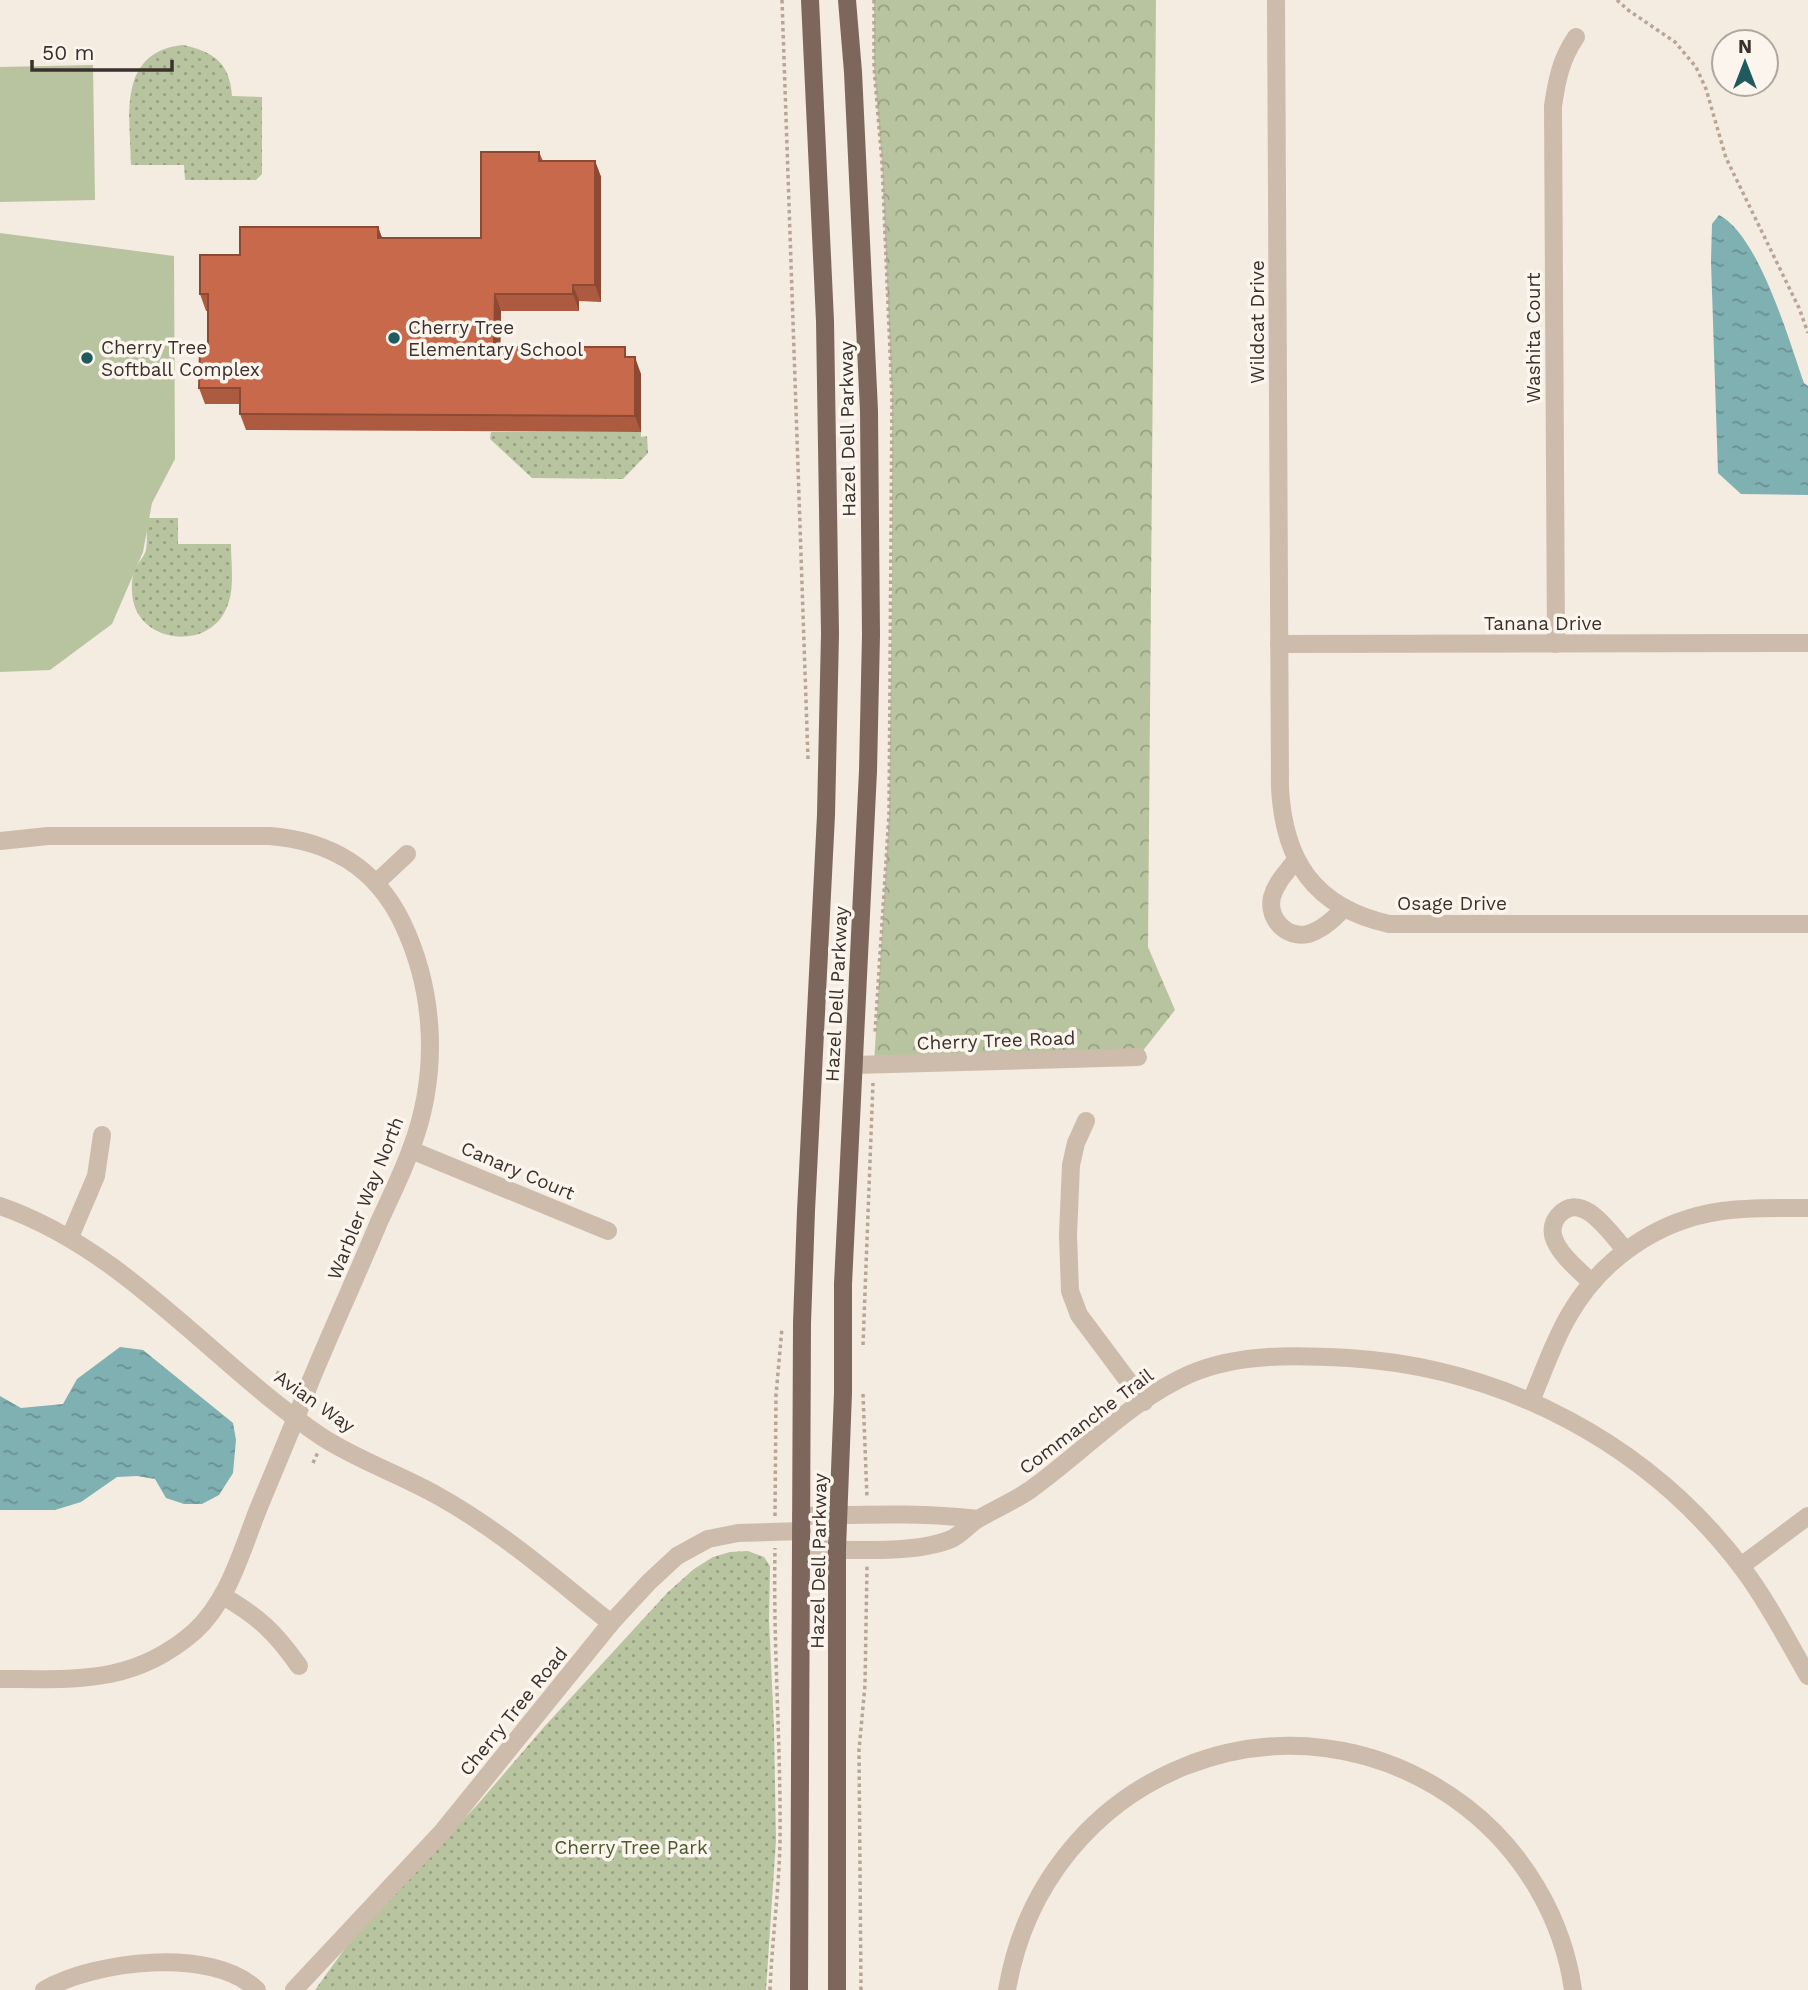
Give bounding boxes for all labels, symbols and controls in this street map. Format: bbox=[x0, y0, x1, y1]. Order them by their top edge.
scale bar bbox=[32, 28, 172, 72]
north arrow bbox=[1710, 28, 1780, 98]
text: N bbox=[1738, 35, 1752, 58]
text: 50 m bbox=[42, 40, 94, 65]
street label: Wildcat Drive bbox=[1246, 260, 1269, 384]
street label: Washita Court bbox=[1522, 272, 1545, 404]
place label: Cherry Tree Elementary School bbox=[408, 316, 583, 361]
marker: Cherry Tree Elementary School bbox=[386, 330, 402, 346]
place label: Cherry Tree Softball Complex bbox=[101, 336, 260, 381]
street label: Hazel Dell Parkway bbox=[834, 341, 861, 517]
marker: Cherry Tree Softball Complex bbox=[79, 350, 95, 366]
street label: Tanana Drive bbox=[1484, 612, 1602, 635]
street label: Osage Drive bbox=[1397, 892, 1507, 915]
street label: Hazel Dell Parkway bbox=[820, 905, 853, 1082]
street label: Cherry Tree Road bbox=[916, 1026, 1076, 1055]
street label: Warbler Way North bbox=[322, 1113, 409, 1283]
street label: Canary Court bbox=[458, 1136, 578, 1205]
street label: Commanche Trail bbox=[1015, 1363, 1158, 1479]
street label: Avian Way bbox=[270, 1365, 360, 1438]
street label: Hazel Dell Parkway bbox=[805, 1473, 832, 1649]
street label: Cherry Tree Road bbox=[454, 1642, 572, 1780]
park label: Cherry Tree Park bbox=[554, 1836, 708, 1859]

